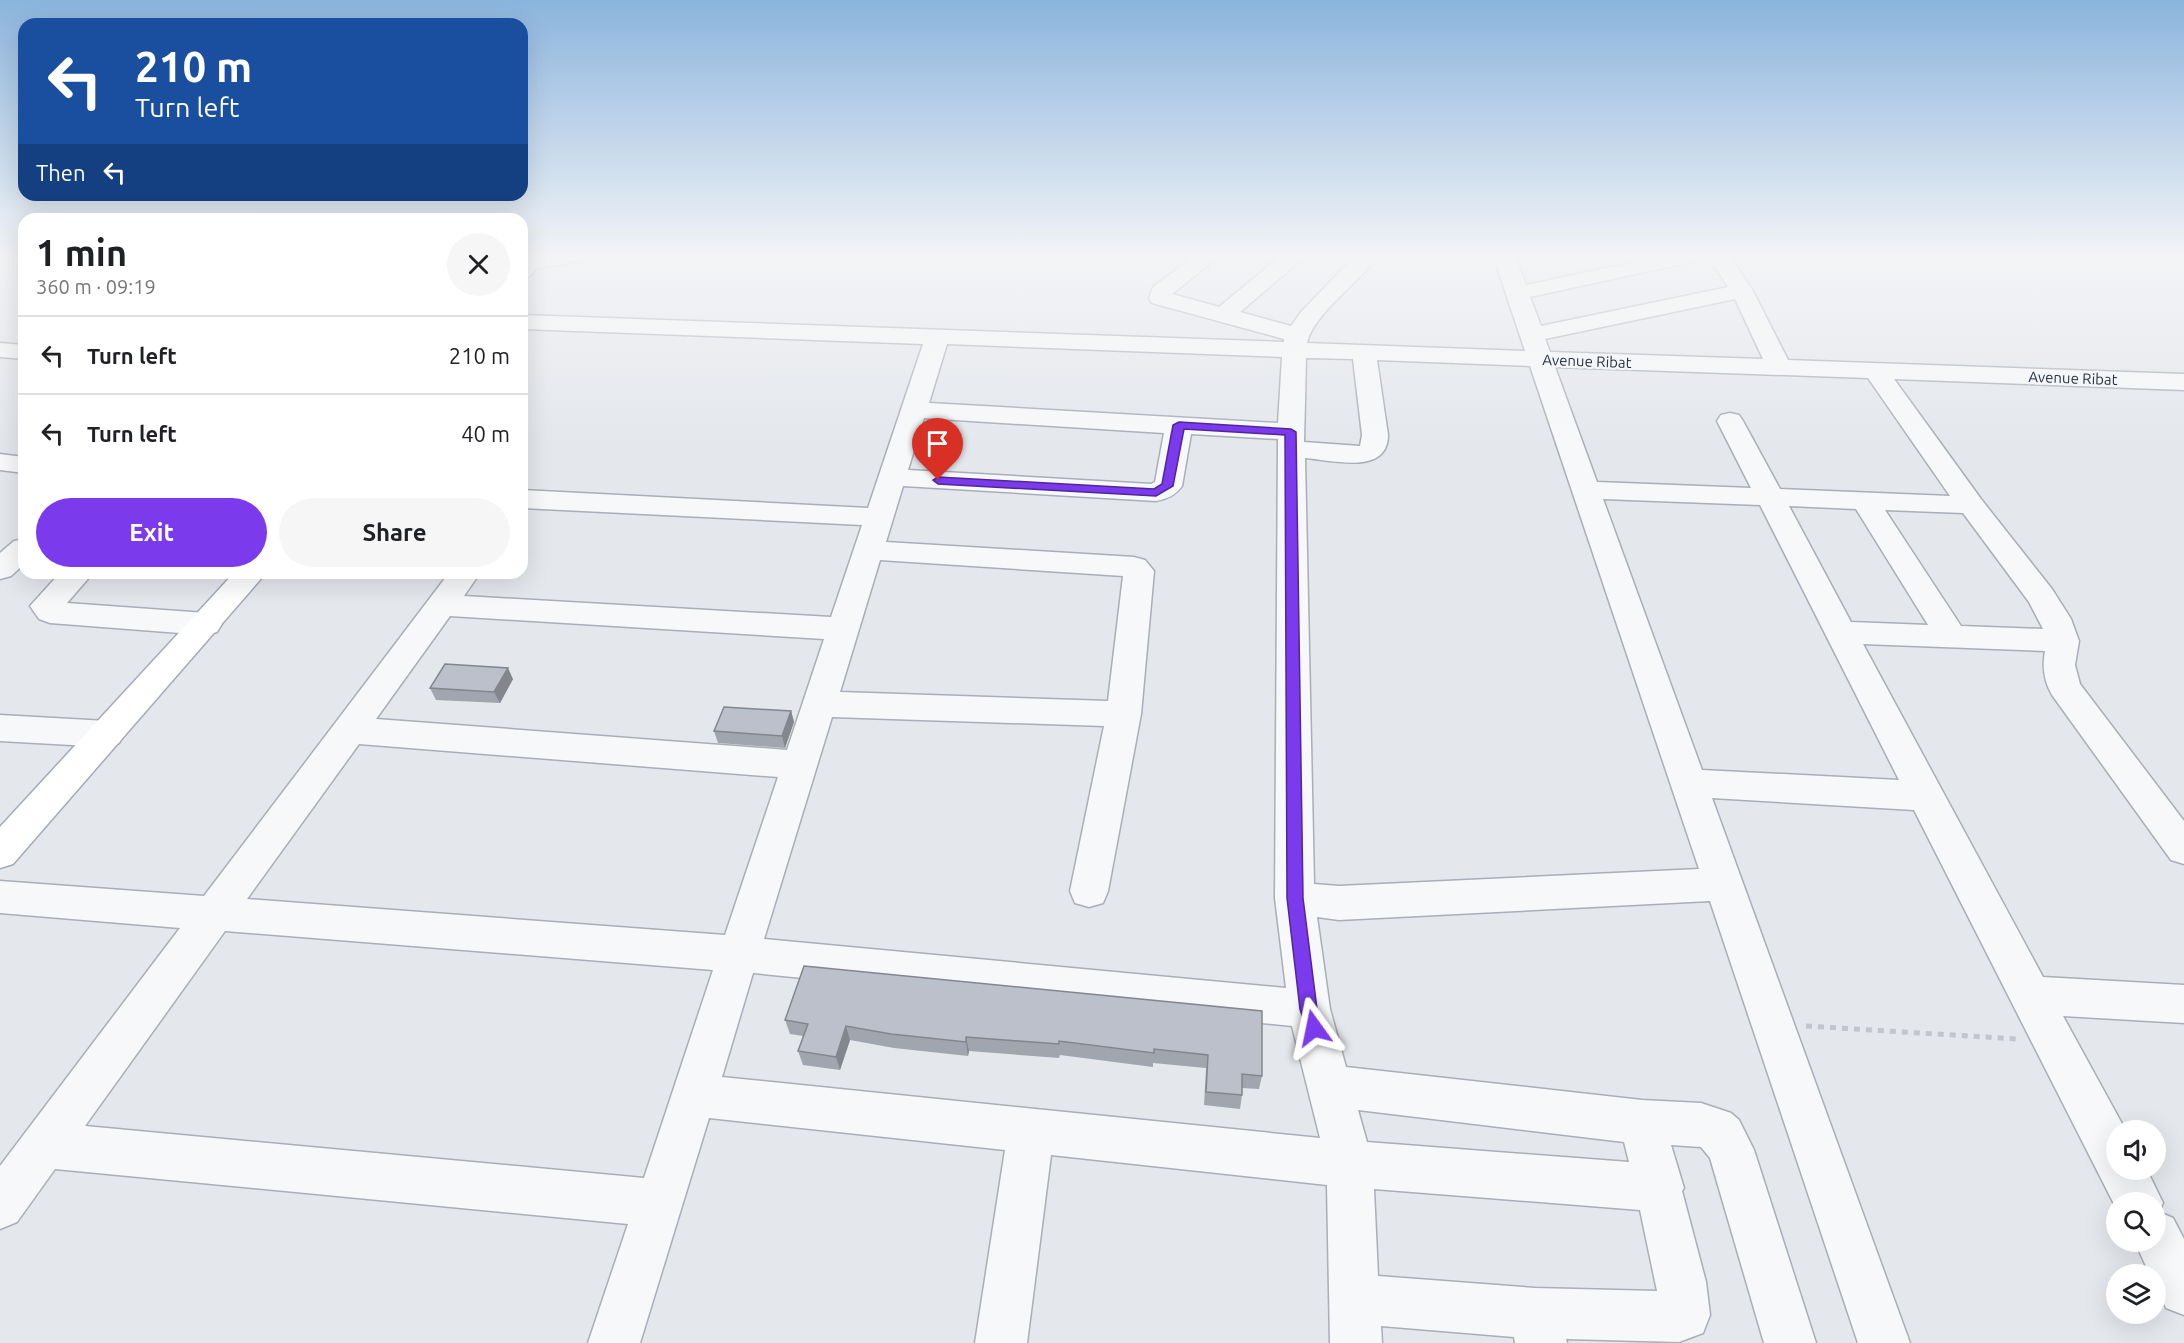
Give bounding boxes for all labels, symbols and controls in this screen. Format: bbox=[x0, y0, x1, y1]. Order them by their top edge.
icon: left bbox=[36, 42, 114, 120]
text: 210 m bbox=[135, 43, 252, 90]
text: Turn left bbox=[135, 92, 239, 122]
icon: left bbox=[98, 156, 131, 189]
text: Then bbox=[36, 160, 86, 185]
text: 1 min bbox=[36, 232, 127, 273]
button: close bbox=[447, 233, 510, 296]
text: 360 m · 09:19 bbox=[36, 275, 156, 298]
icon: left bbox=[36, 339, 69, 372]
text: Turn left bbox=[87, 343, 177, 368]
text: 210 m bbox=[449, 343, 510, 368]
street label: Avenue Ribat bbox=[1542, 351, 1632, 371]
street label: Avenue Ribat bbox=[2028, 368, 2118, 388]
icon: left bbox=[36, 417, 69, 450]
pin bbox=[912, 418, 963, 480]
text: Turn left bbox=[87, 421, 177, 446]
text: 40 m bbox=[461, 421, 510, 446]
icon: arrive bbox=[921, 427, 954, 460]
button: Exit bbox=[36, 498, 267, 567]
button: Share bbox=[279, 498, 510, 567]
position arrow bbox=[1282, 996, 1346, 1060]
map controls bbox=[2106, 1120, 2166, 1324]
button: sound bbox=[2106, 1120, 2166, 1180]
button: search bbox=[2106, 1192, 2166, 1252]
button: layers bbox=[2106, 1264, 2166, 1324]

